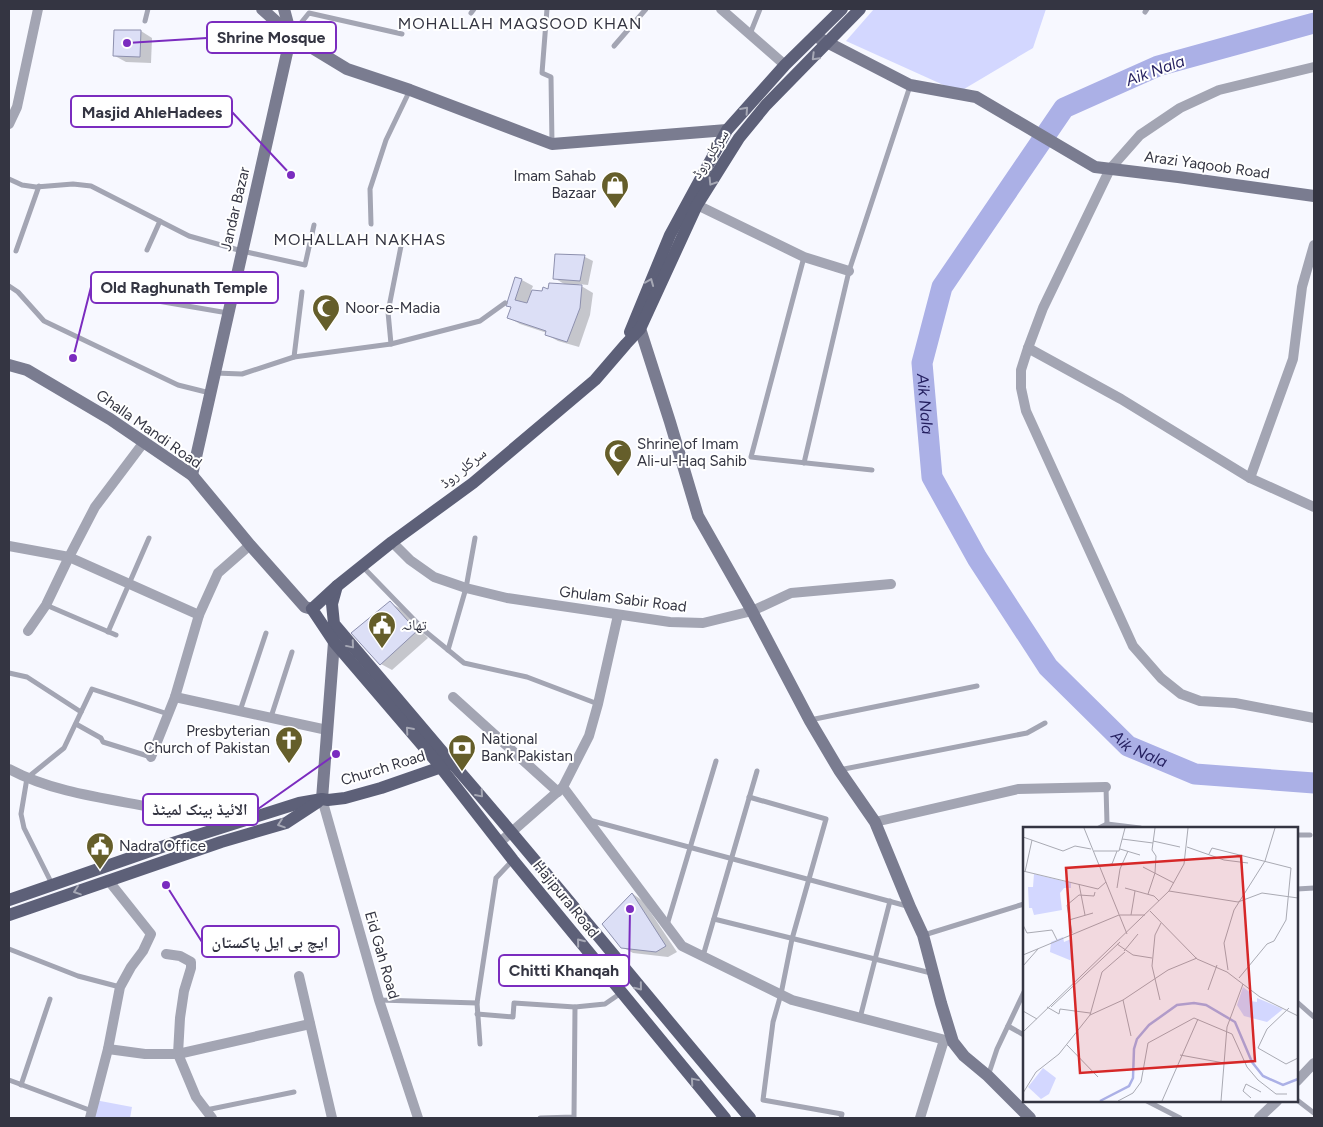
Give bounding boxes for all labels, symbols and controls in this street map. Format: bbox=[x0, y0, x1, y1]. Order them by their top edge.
district label: MOHALLAH MAQSOOD KHAN bbox=[398, 14, 642, 33]
callout: Shrine Mosque bbox=[207, 22, 336, 53]
text: Shrine Mosque bbox=[217, 28, 325, 47]
one-way arrow bbox=[811, 51, 820, 60]
water label: Aik Nala bbox=[1122, 51, 1187, 90]
callout: Masjid AhleHadees bbox=[71, 96, 232, 127]
text: Masjid AhleHadees bbox=[82, 103, 223, 122]
one-way arrow bbox=[739, 106, 748, 115]
street label: سرکلر روڈ bbox=[688, 126, 732, 182]
street label: Arazi Yaqoob Road bbox=[1143, 147, 1271, 183]
street label: Jandar Bazar bbox=[217, 165, 253, 253]
place label: Imam Sahab Bazaar bbox=[513, 167, 596, 202]
shop icon: Imam Sahab Bazaar bbox=[600, 170, 630, 209]
one-way arrow bbox=[708, 176, 718, 185]
district label: MOHALLAH NAKHAS bbox=[274, 230, 446, 249]
callout: Old Raghunath Temple bbox=[91, 272, 278, 303]
text: Old Raghunath Temple bbox=[100, 278, 268, 297]
one-way arrow bbox=[644, 278, 654, 287]
mosque icon: Noor-e-Madia bbox=[311, 293, 341, 332]
place label: Noor-e-Madia bbox=[345, 299, 440, 317]
water label: Aik Nala bbox=[913, 372, 937, 435]
street label: Ghalla Mandi Road bbox=[93, 386, 205, 472]
place label: Shrine of Imam Ali-ul-Haq Sahib bbox=[637, 435, 747, 470]
mosque icon: Shrine of Imam Ali-ul-Haq Sahib bbox=[603, 438, 633, 477]
street label: سرکلر روڈ bbox=[436, 444, 490, 492]
street label: Ghulam Sabir Road bbox=[558, 582, 688, 616]
public building icon: تھانہ bbox=[367, 610, 397, 649]
place label: تھانہ bbox=[401, 616, 427, 634]
one-way arrow bbox=[345, 639, 354, 648]
place label: Presbyterian Church of Pakistan bbox=[144, 722, 270, 757]
church icon: Presbyterian Church of Pakistan bbox=[274, 725, 304, 764]
water label: Aik Nala bbox=[1107, 725, 1170, 771]
one-way arrow bbox=[406, 726, 415, 735]
place label: National Bank Pakistan bbox=[481, 730, 573, 765]
bank icon: National Bank Pakistan bbox=[447, 733, 477, 772]
street label: Church Road bbox=[339, 747, 427, 789]
one-way arrow bbox=[474, 789, 483, 798]
callout: الائیڈ بینک لمیٹڈ bbox=[143, 794, 258, 825]
text: الائیڈ بینک لمیٹڈ bbox=[152, 800, 248, 819]
one-way arrow bbox=[277, 819, 286, 829]
inset map bbox=[1023, 827, 1298, 1102]
public building icon: Nadra Office bbox=[85, 831, 115, 870]
place label: Nadra Office bbox=[119, 837, 206, 855]
street label: Hajipura Road bbox=[529, 857, 603, 941]
one-way arrow bbox=[73, 885, 81, 895]
street label: Eid Gah Road bbox=[361, 909, 403, 1001]
callout: ایچ بی ایل پاکستان bbox=[202, 926, 339, 957]
text: ایچ بی ایل پاکستان bbox=[212, 933, 328, 953]
one-way arrow bbox=[577, 939, 585, 948]
callout: Chitti Khanqah bbox=[499, 955, 629, 986]
text: Chitti Khanqah bbox=[509, 961, 619, 980]
one-way arrow bbox=[634, 981, 643, 990]
one-way arrow bbox=[691, 1077, 700, 1086]

